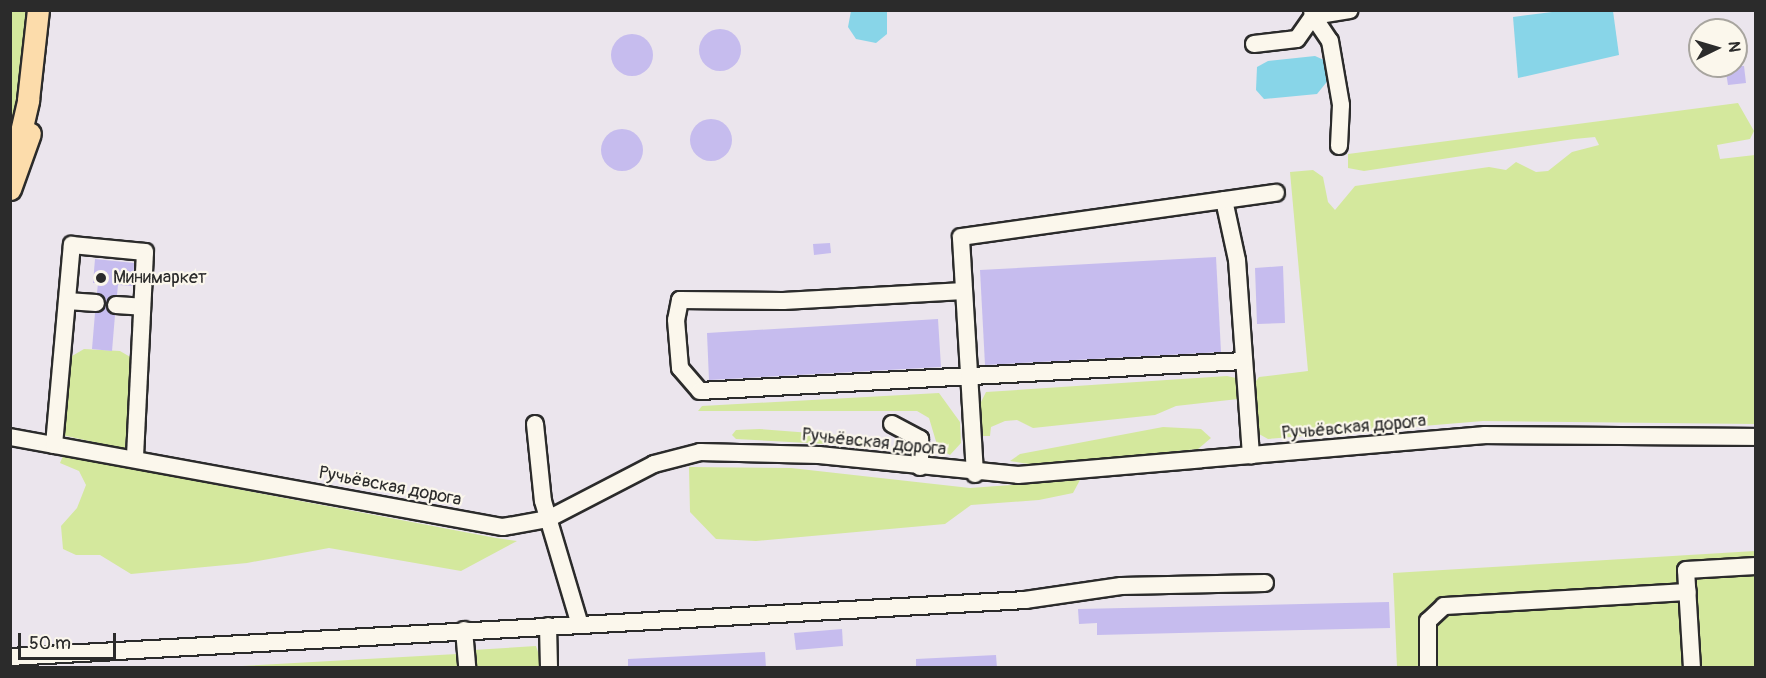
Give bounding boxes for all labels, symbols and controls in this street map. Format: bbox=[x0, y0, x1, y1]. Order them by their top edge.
north arrow bbox=[1688, 18, 1748, 78]
text: N bbox=[1724, 40, 1744, 53]
place label: Минимаркет bbox=[113, 267, 207, 289]
marker: Минимаркет bbox=[94, 271, 108, 285]
street label: Ручьёвская дорога bbox=[1281, 411, 1427, 445]
street label: Ручьёвская дорога bbox=[801, 425, 947, 461]
street label: Ручьёвская дорога bbox=[317, 463, 463, 511]
scale bar bbox=[21, 621, 118, 659]
text: 50 m bbox=[29, 632, 71, 655]

